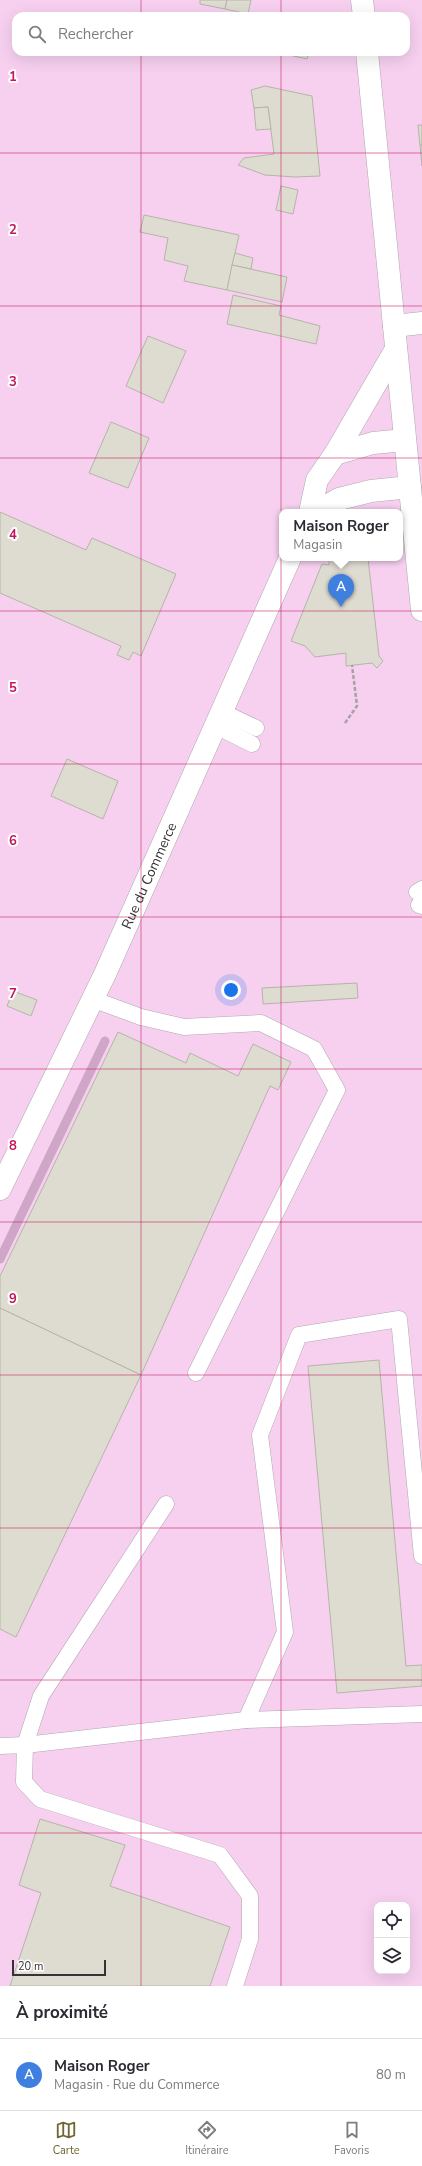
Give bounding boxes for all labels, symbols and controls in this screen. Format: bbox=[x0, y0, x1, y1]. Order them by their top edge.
search box bbox=[12, 12, 410, 56]
icon: search bbox=[26, 23, 48, 45]
text: Rechercher bbox=[58, 24, 133, 44]
text: 1 bbox=[9, 68, 17, 86]
text: 2 bbox=[9, 221, 17, 239]
text: 3 bbox=[9, 373, 17, 391]
popup bbox=[279, 509, 403, 561]
text: Maison Roger bbox=[293, 516, 389, 536]
text: 4 bbox=[9, 526, 17, 544]
text: Magasin bbox=[293, 536, 342, 554]
pin: A bbox=[328, 574, 354, 607]
text: 5 bbox=[9, 679, 17, 697]
street label: Rue du Commerce bbox=[117, 819, 181, 932]
text: 6 bbox=[9, 832, 17, 850]
your location bbox=[221, 980, 241, 1000]
text: 7 bbox=[9, 985, 17, 1003]
text: 8 bbox=[9, 1137, 17, 1155]
text: 9 bbox=[9, 1290, 17, 1308]
map controls bbox=[374, 1902, 410, 1974]
button: locate bbox=[374, 1902, 410, 1938]
button: layers bbox=[374, 1938, 410, 1974]
scale bar bbox=[12, 1958, 106, 1977]
text: 20 m bbox=[18, 1959, 43, 1974]
text: À proximité bbox=[16, 2001, 108, 2024]
text: Maison Roger bbox=[54, 2056, 150, 2076]
text: A bbox=[24, 2066, 34, 2084]
text: 80 m bbox=[376, 2066, 406, 2084]
text: Magasin · Rue du Commerce bbox=[54, 2076, 219, 2094]
tab: Carte bbox=[53, 2119, 80, 2158]
tab: Itinéraire bbox=[185, 2119, 229, 2158]
tab: Favoris bbox=[334, 2119, 369, 2158]

